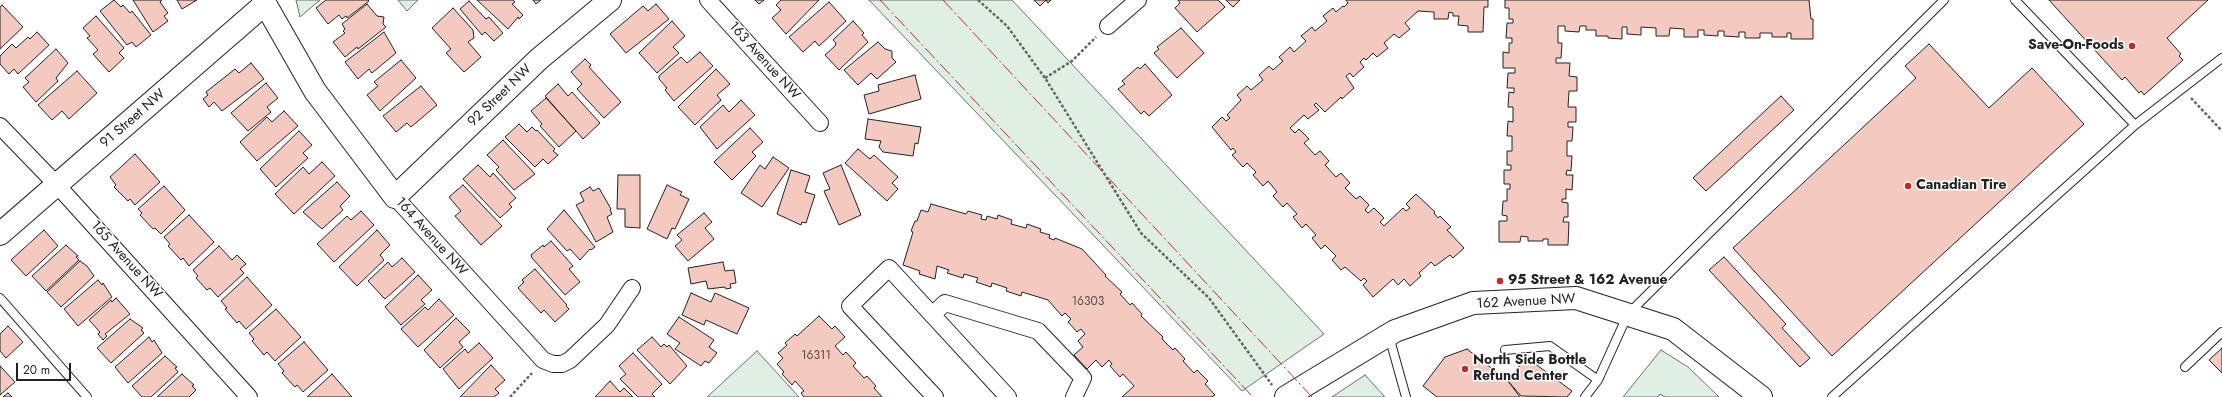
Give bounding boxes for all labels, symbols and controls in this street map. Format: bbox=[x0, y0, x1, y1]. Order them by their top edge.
street label: 163 Avenue NW bbox=[725, 19, 803, 103]
place label: Save-On-Foods bbox=[2028, 38, 2124, 54]
marker: Save-On-Foods bbox=[2127, 41, 2137, 51]
street label: 92 Street NW bbox=[464, 61, 536, 131]
street label: 91 Street NW bbox=[97, 86, 169, 152]
place label: Canadian Tire bbox=[1916, 178, 2007, 194]
marker: Canadian Tire bbox=[1903, 181, 1913, 191]
street label: 164 Avenue NW bbox=[392, 195, 470, 279]
street label: 165 Avenue NW bbox=[87, 218, 165, 302]
place label: 95 Street & 162 Avenue bbox=[1508, 273, 1668, 289]
marker: 95 Street & 162 Avenue bbox=[1495, 276, 1505, 286]
street label: 162 Avenue NW bbox=[1476, 291, 1576, 313]
house number: 16303 bbox=[1072, 295, 1104, 309]
house number: 16311 bbox=[801, 349, 831, 363]
place label: North Side Bottle Refund Center bbox=[1473, 353, 1586, 386]
scale bar bbox=[18, 355, 73, 381]
text: 20 m bbox=[23, 361, 50, 379]
marker: North Side Bottle Refund Center bbox=[1460, 364, 1470, 374]

